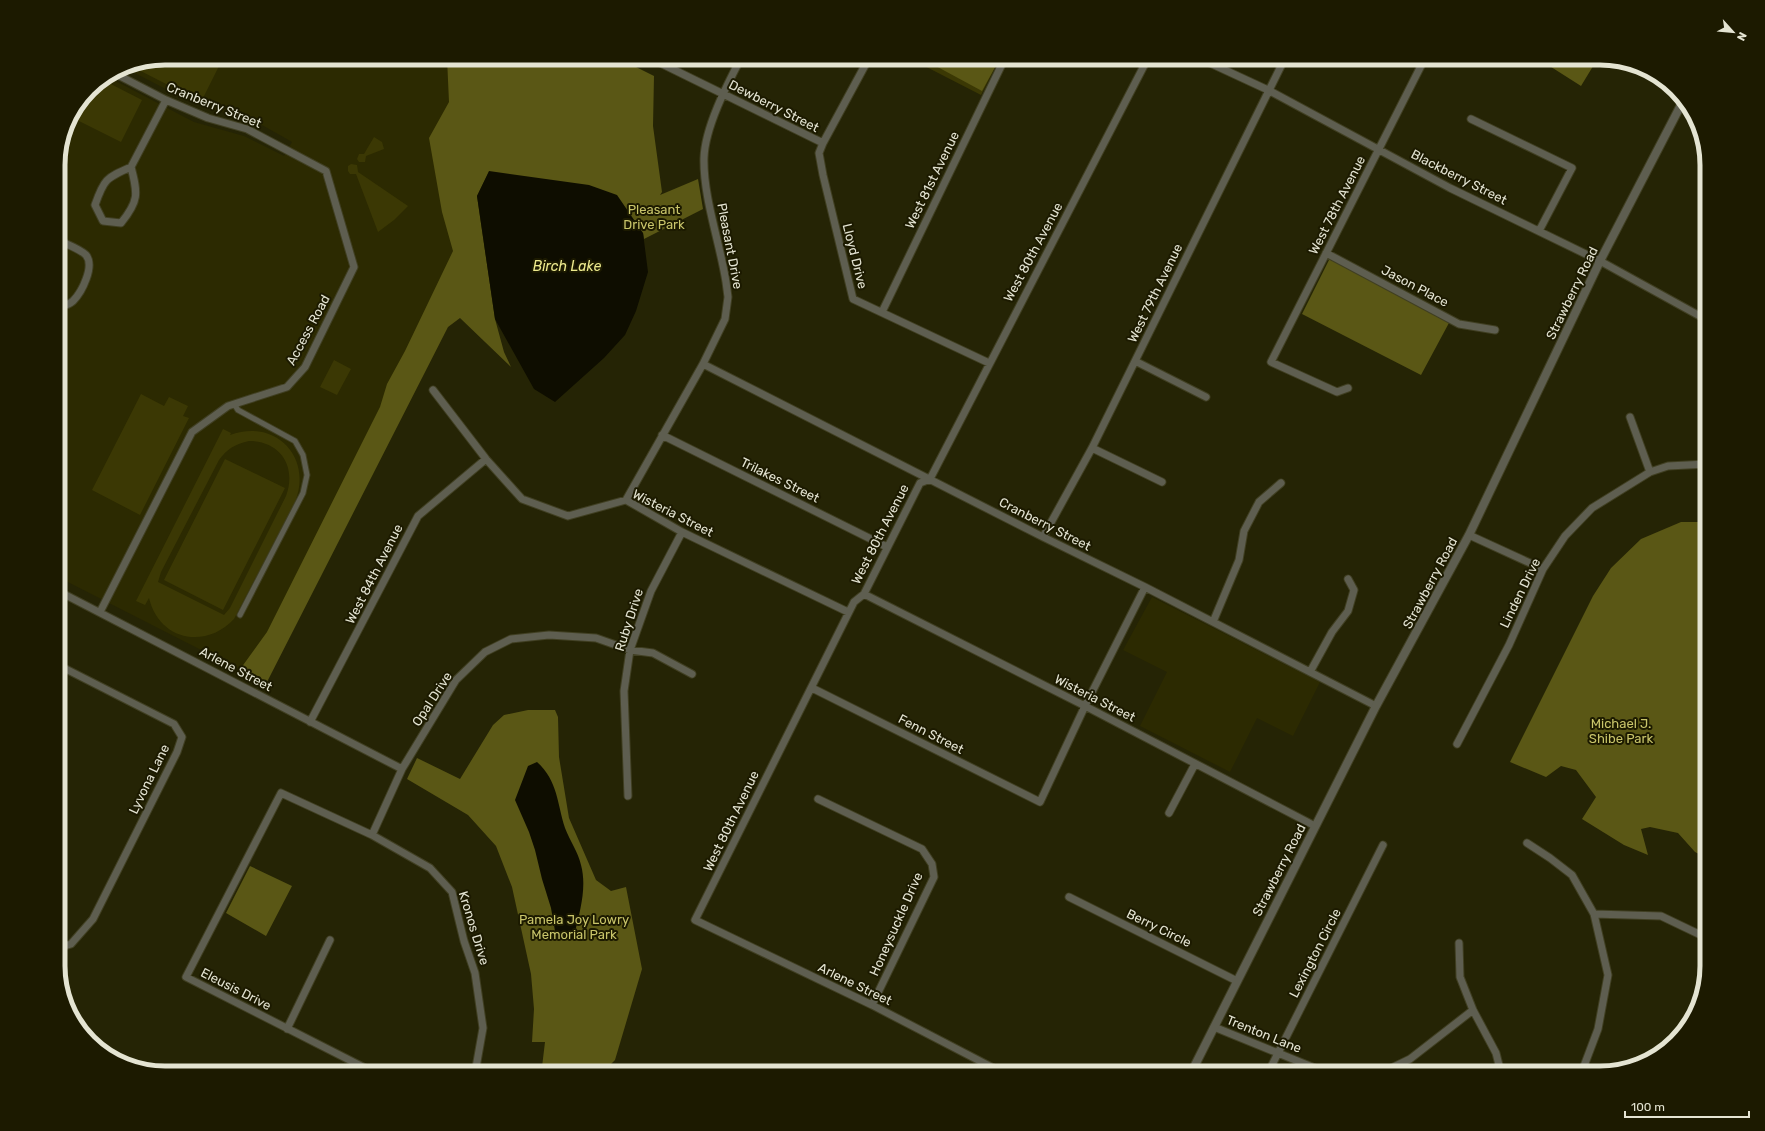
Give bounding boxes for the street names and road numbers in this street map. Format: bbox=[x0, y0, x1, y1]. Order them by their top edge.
street label: Dewberry Street bbox=[726, 77, 822, 135]
street label: Cranberry Street bbox=[164, 79, 264, 131]
street label: West 81st Avenue bbox=[902, 129, 962, 231]
street label: Blackberry Street bbox=[1409, 146, 1509, 208]
street label: West 78th Avenue bbox=[1306, 153, 1368, 257]
street label: West 80th Avenue bbox=[1001, 200, 1065, 304]
street label: Pleasant Drive bbox=[714, 202, 746, 290]
street label: Lloyd Drive bbox=[840, 222, 870, 290]
street label: West 79th Avenue bbox=[1125, 241, 1185, 345]
street label: Strawberry Road bbox=[1543, 244, 1601, 342]
street label: Jason Place bbox=[1379, 262, 1451, 310]
street label: Access Road bbox=[283, 292, 333, 368]
street label: Trilakes Street bbox=[738, 454, 822, 506]
street label: West 80th Avenue bbox=[848, 481, 912, 587]
street label: Wisteria Street bbox=[630, 486, 716, 540]
street label: Cranberry Street bbox=[997, 494, 1093, 554]
street label: West 84th Avenue bbox=[342, 522, 406, 626]
street label: Strawberry Road bbox=[1400, 535, 1460, 631]
street label: Linden Drive bbox=[1497, 556, 1543, 630]
street label: Ruby Drive bbox=[612, 587, 646, 653]
street label: Arlene Street bbox=[197, 644, 275, 694]
street label: Opal Drive bbox=[409, 669, 455, 729]
street label: Wisteria Street bbox=[1052, 671, 1138, 725]
street label: Fenn Street bbox=[896, 711, 966, 757]
street label: Lyvona Lane bbox=[126, 742, 172, 816]
street label: West 80th Avenue bbox=[700, 768, 762, 874]
street label: Strawberry Road bbox=[1249, 821, 1309, 919]
street label: Honeysuckle Drive bbox=[866, 870, 926, 978]
street label: Kronos Drive bbox=[456, 889, 492, 967]
street label: Berry Circle bbox=[1124, 906, 1194, 950]
street label: Lexington Circle bbox=[1286, 906, 1345, 1001]
street label: Arlene Street bbox=[816, 960, 894, 1008]
street label: Eleusis Drive bbox=[198, 965, 274, 1013]
street label: Trenton Lane bbox=[1224, 1012, 1304, 1056]

